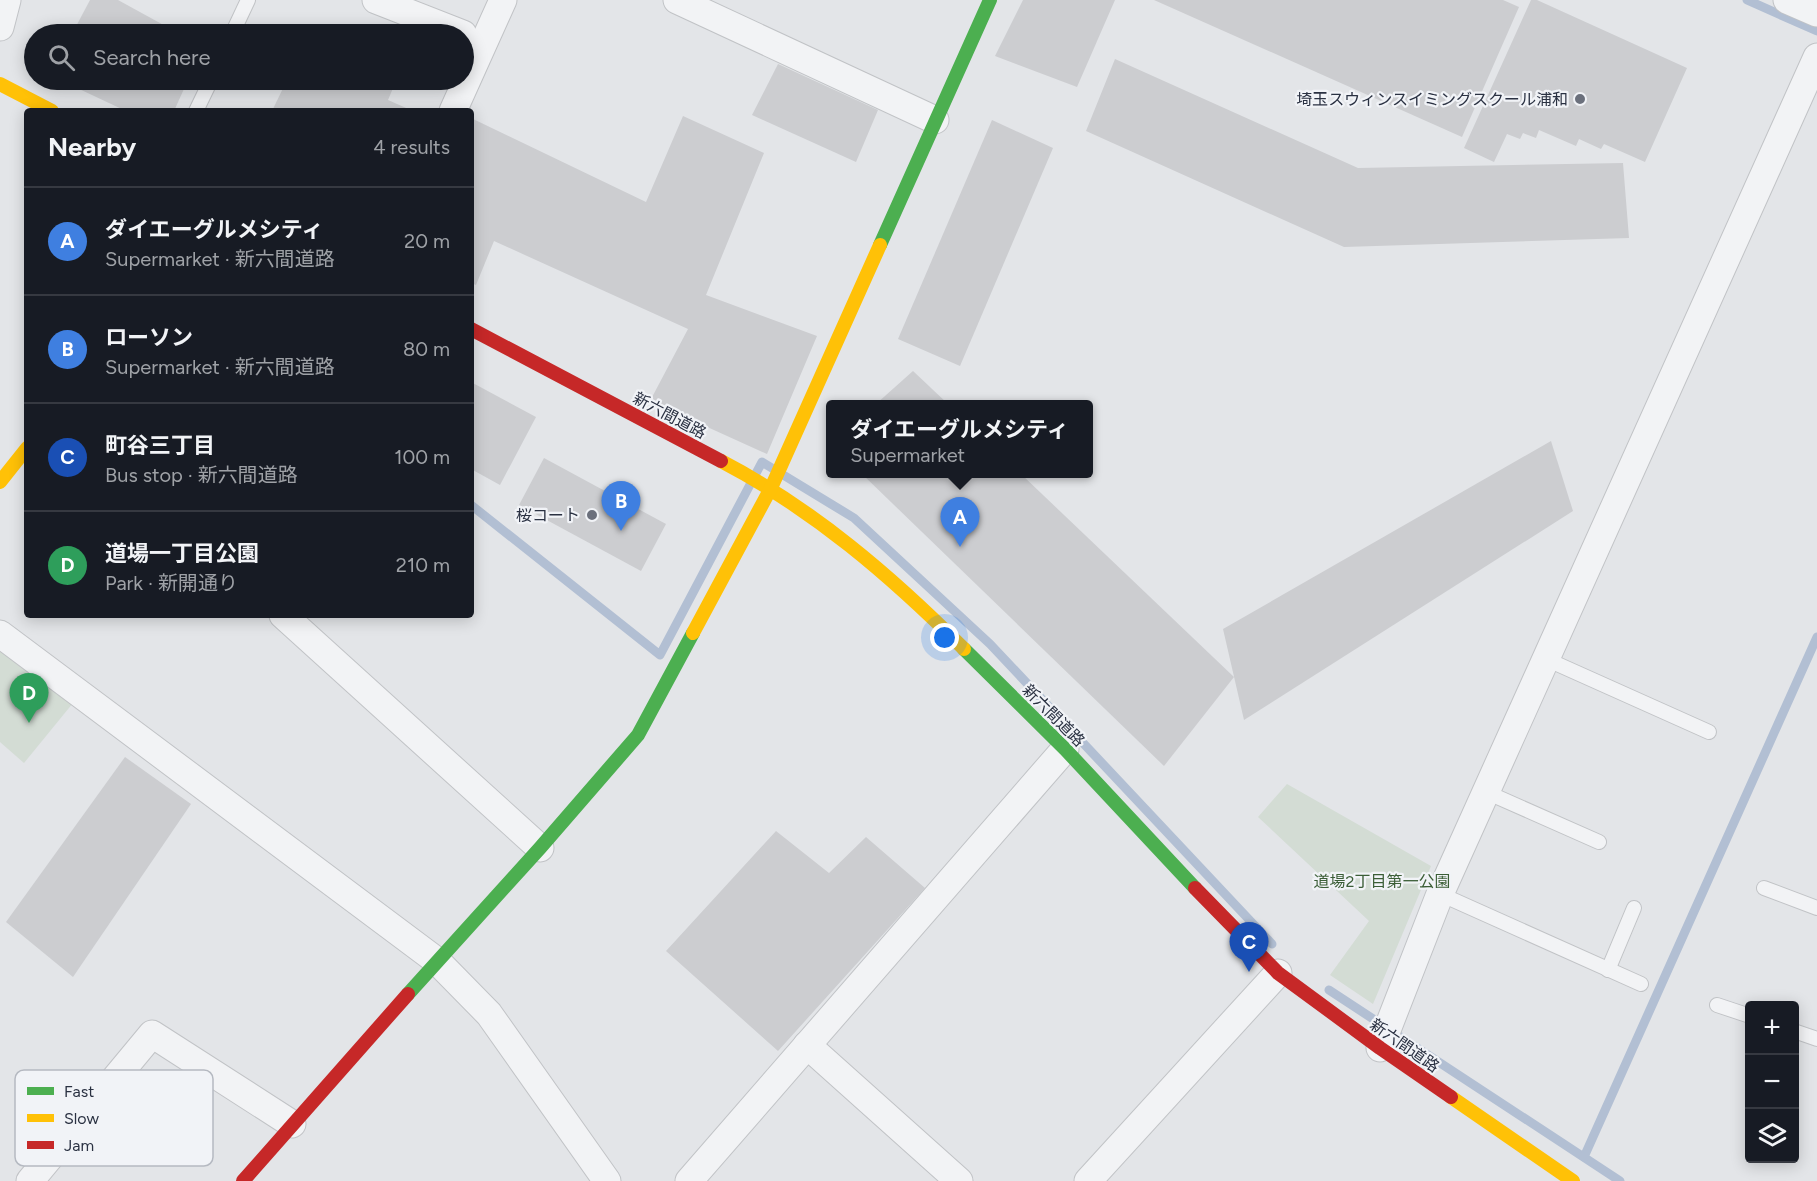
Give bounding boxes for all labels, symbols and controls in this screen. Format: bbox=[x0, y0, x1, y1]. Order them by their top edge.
search box bbox=[24, 24, 474, 90]
icon: search bbox=[45, 41, 78, 74]
text: Search here bbox=[93, 44, 211, 71]
place label: 埼玉スウィンスイミングスクール浦和 bbox=[1296, 90, 1568, 109]
marker: 埼玉スウィンスイミングスクール浦和 bbox=[1573, 92, 1587, 106]
text: Nearby bbox=[48, 131, 136, 163]
text: 4 results bbox=[373, 135, 450, 159]
text: ダイエーグルメシティ bbox=[105, 216, 323, 243]
text: A bbox=[60, 229, 75, 253]
text: 20 m bbox=[404, 229, 450, 253]
text: Supermarket · 新六間道路 bbox=[105, 247, 335, 271]
text: ローソン bbox=[105, 324, 193, 351]
text: B bbox=[61, 337, 74, 361]
text: 80 m bbox=[403, 337, 450, 361]
text: Supermarket · 新六間道路 bbox=[105, 355, 335, 379]
street label: 新六間道路 bbox=[630, 388, 710, 443]
popup bbox=[826, 400, 1093, 478]
text: ダイエーグルメシティ bbox=[850, 416, 1069, 443]
text: 町谷三丁目 bbox=[105, 432, 215, 459]
text: Supermarket bbox=[850, 443, 965, 467]
text: C bbox=[60, 445, 75, 469]
text: 100 m bbox=[394, 445, 450, 469]
text: Bus stop · 新六間道路 bbox=[105, 463, 298, 487]
pin: B bbox=[602, 482, 640, 531]
pin: A bbox=[940, 498, 980, 547]
place label: 桜コート bbox=[516, 506, 580, 525]
marker: 桜コート bbox=[585, 508, 599, 522]
text: 道場一丁目公園 bbox=[105, 540, 259, 567]
text: D bbox=[61, 553, 75, 577]
text: 210 m bbox=[396, 553, 450, 577]
text: Park · 新開通り bbox=[105, 571, 238, 595]
your location bbox=[930, 623, 959, 652]
pin: D bbox=[9, 674, 48, 723]
street label: 新六間道路 bbox=[1019, 680, 1089, 750]
park label: 道場2丁目第一公園 bbox=[1314, 872, 1450, 891]
pin: C bbox=[1230, 922, 1268, 972]
map controls bbox=[1745, 1001, 1799, 1163]
button: + bbox=[1745, 1001, 1799, 1055]
street label: 新六間道路 bbox=[1366, 1015, 1443, 1076]
button: − bbox=[1745, 1055, 1799, 1109]
legend bbox=[15, 1070, 213, 1166]
text: Fast bbox=[64, 1082, 94, 1101]
text: Slow bbox=[64, 1109, 99, 1128]
button: layers bbox=[1745, 1109, 1799, 1163]
text: Jam bbox=[64, 1136, 94, 1155]

